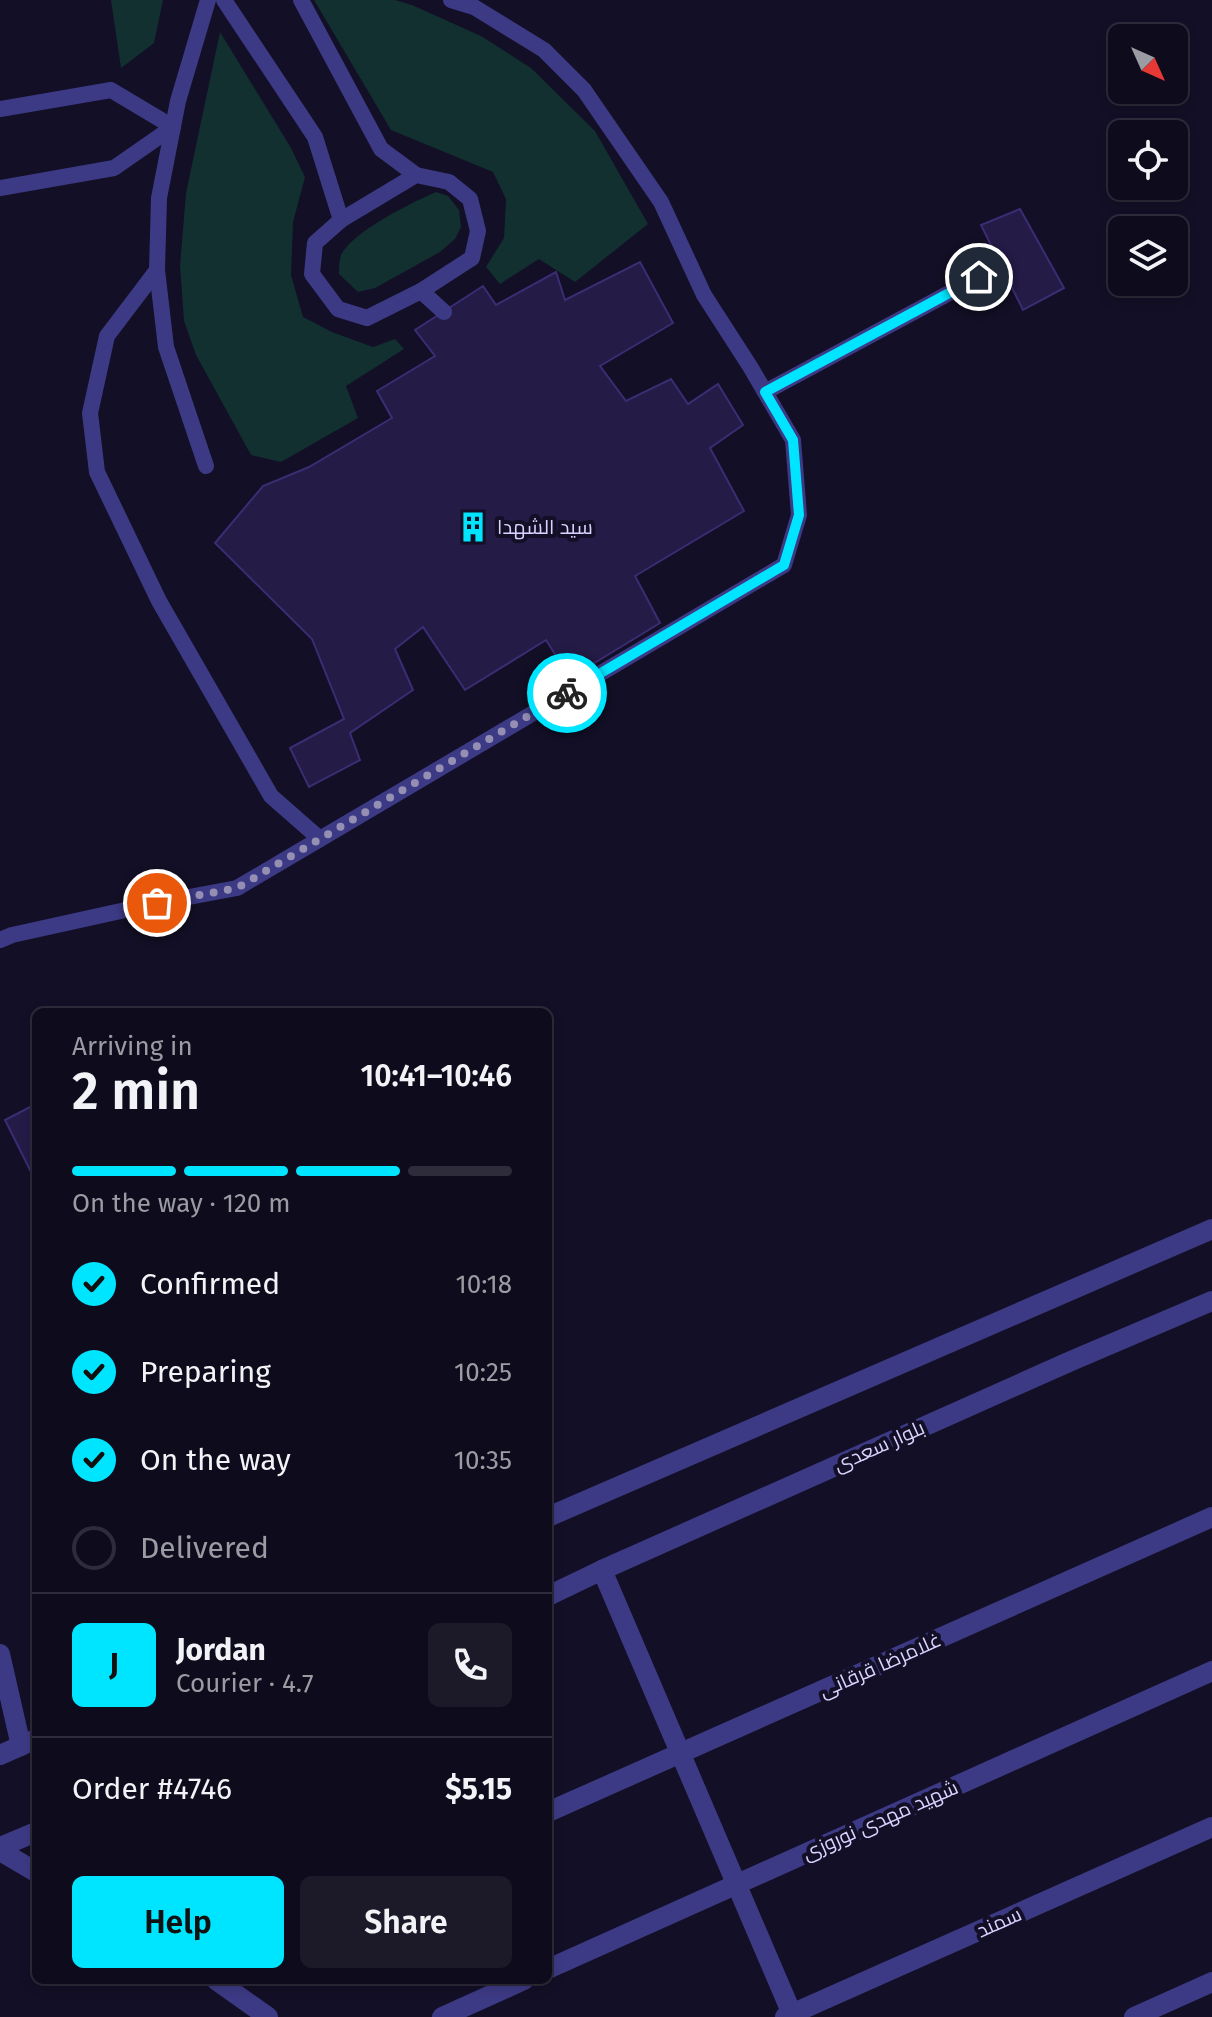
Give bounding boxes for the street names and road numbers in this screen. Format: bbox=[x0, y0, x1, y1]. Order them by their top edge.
street label: بلوار سعدی bbox=[830, 1415, 929, 1478]
street label: غلامرضا قرقانی bbox=[815, 1627, 945, 1703]
street label: شهید مهدی نوروزی bbox=[798, 1775, 962, 1866]
street label: سمند bbox=[973, 1902, 1025, 1942]

